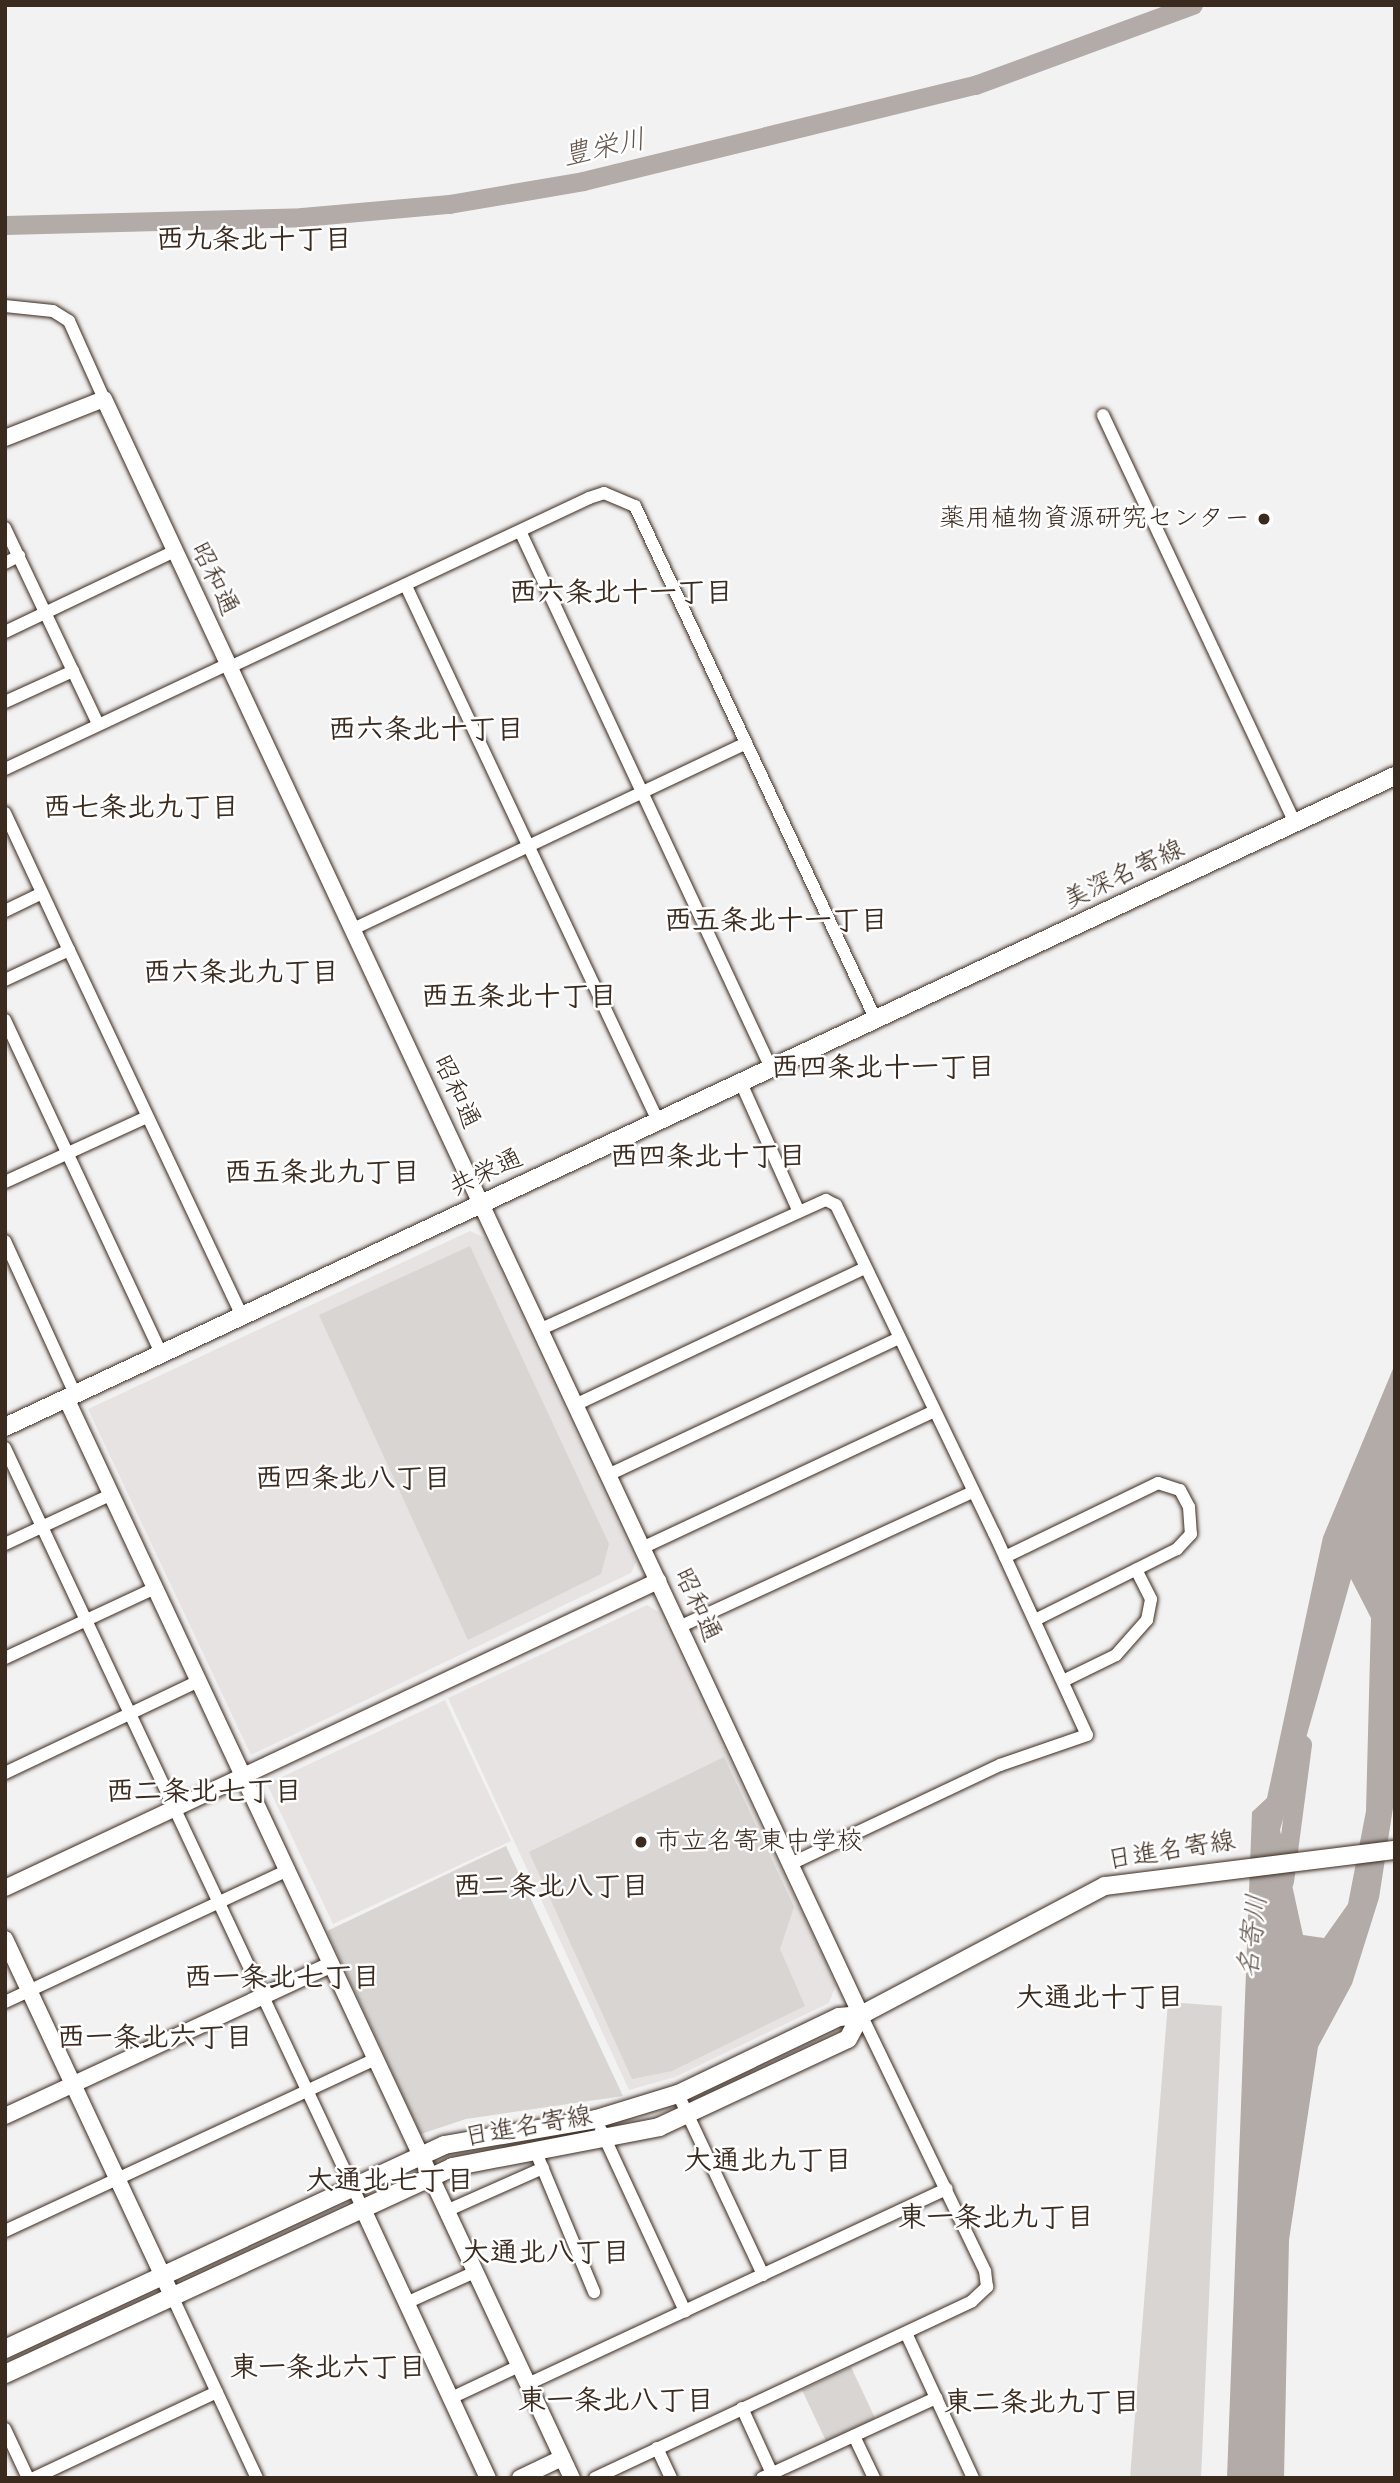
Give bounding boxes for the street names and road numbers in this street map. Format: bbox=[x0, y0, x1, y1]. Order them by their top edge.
street label: 昭和通 bbox=[183, 537, 245, 621]
street label: 美深名寄線 bbox=[1058, 833, 1190, 917]
street label: 昭和通 bbox=[425, 1050, 487, 1134]
street label: 共栄通 bbox=[444, 1142, 528, 1204]
street label: 昭和通 bbox=[666, 1563, 728, 1647]
street label: 日進名寄線 bbox=[1104, 1825, 1238, 1877]
street label: 日進名寄線 bbox=[461, 2100, 595, 2154]

